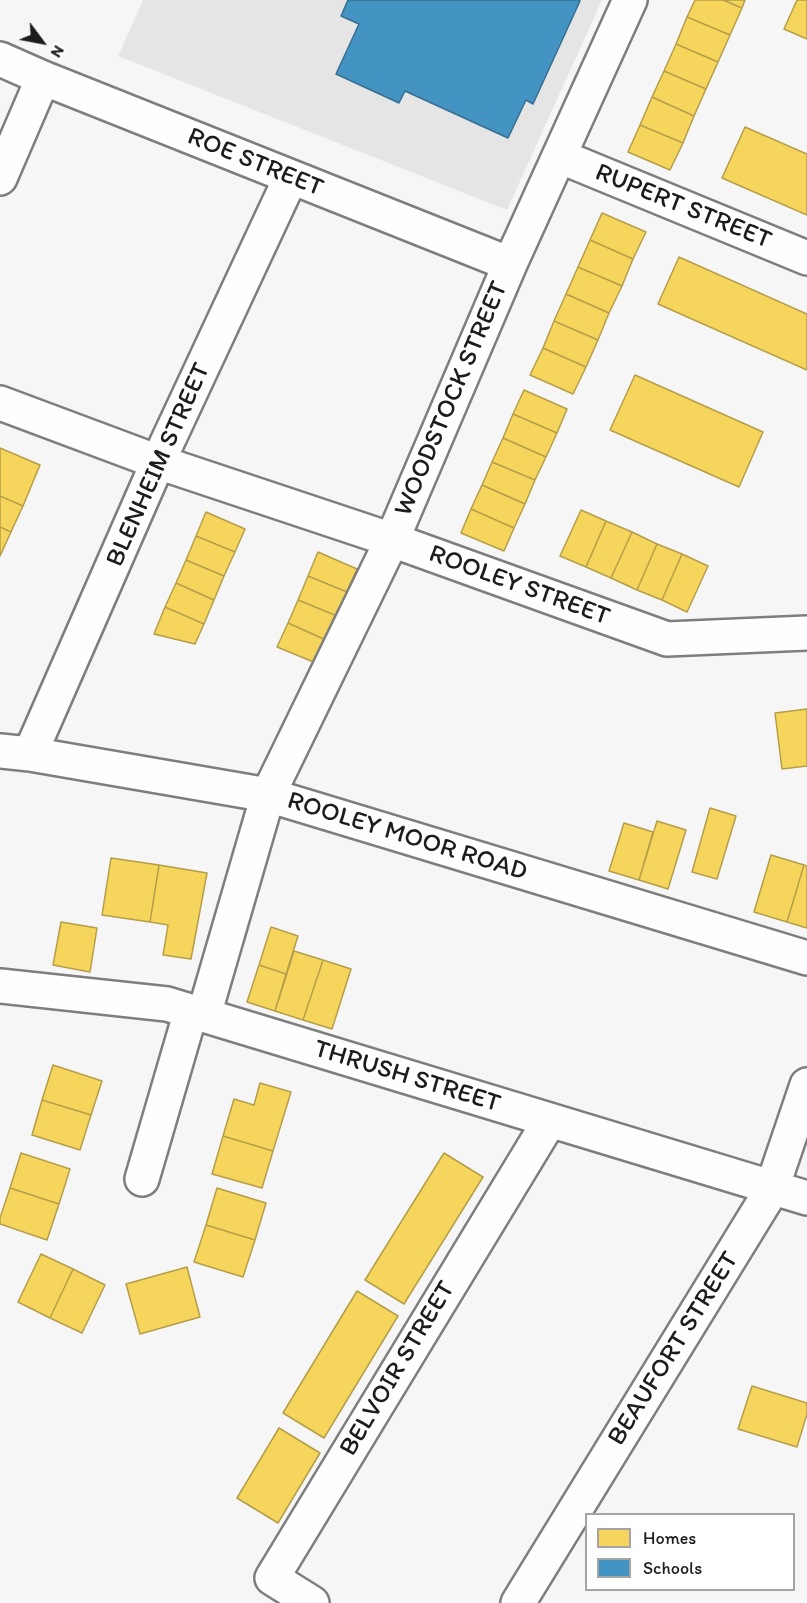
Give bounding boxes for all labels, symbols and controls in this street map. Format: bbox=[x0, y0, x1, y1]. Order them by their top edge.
north arrow bbox=[12, 12, 72, 72]
text: N bbox=[47, 42, 69, 61]
street label: ROE STREET bbox=[183, 122, 327, 204]
street label: RUPERT STREET bbox=[590, 157, 776, 257]
street label: WOODSTOCK STREET bbox=[388, 277, 516, 521]
street label: BLENHEIM STREET bbox=[100, 358, 218, 572]
street label: ROOLEY STREET bbox=[424, 539, 614, 633]
street label: ROOLEY MOOR ROAD bbox=[283, 786, 531, 888]
street label: THRUSH STREET bbox=[310, 1034, 504, 1120]
street label: BEAUFORT STREET bbox=[602, 1246, 746, 1452]
street label: BELVOIR STREET bbox=[334, 1276, 462, 1462]
legend bbox=[585, 1513, 795, 1591]
text: Homes bbox=[643, 1527, 696, 1549]
text: Schools bbox=[643, 1557, 702, 1579]

